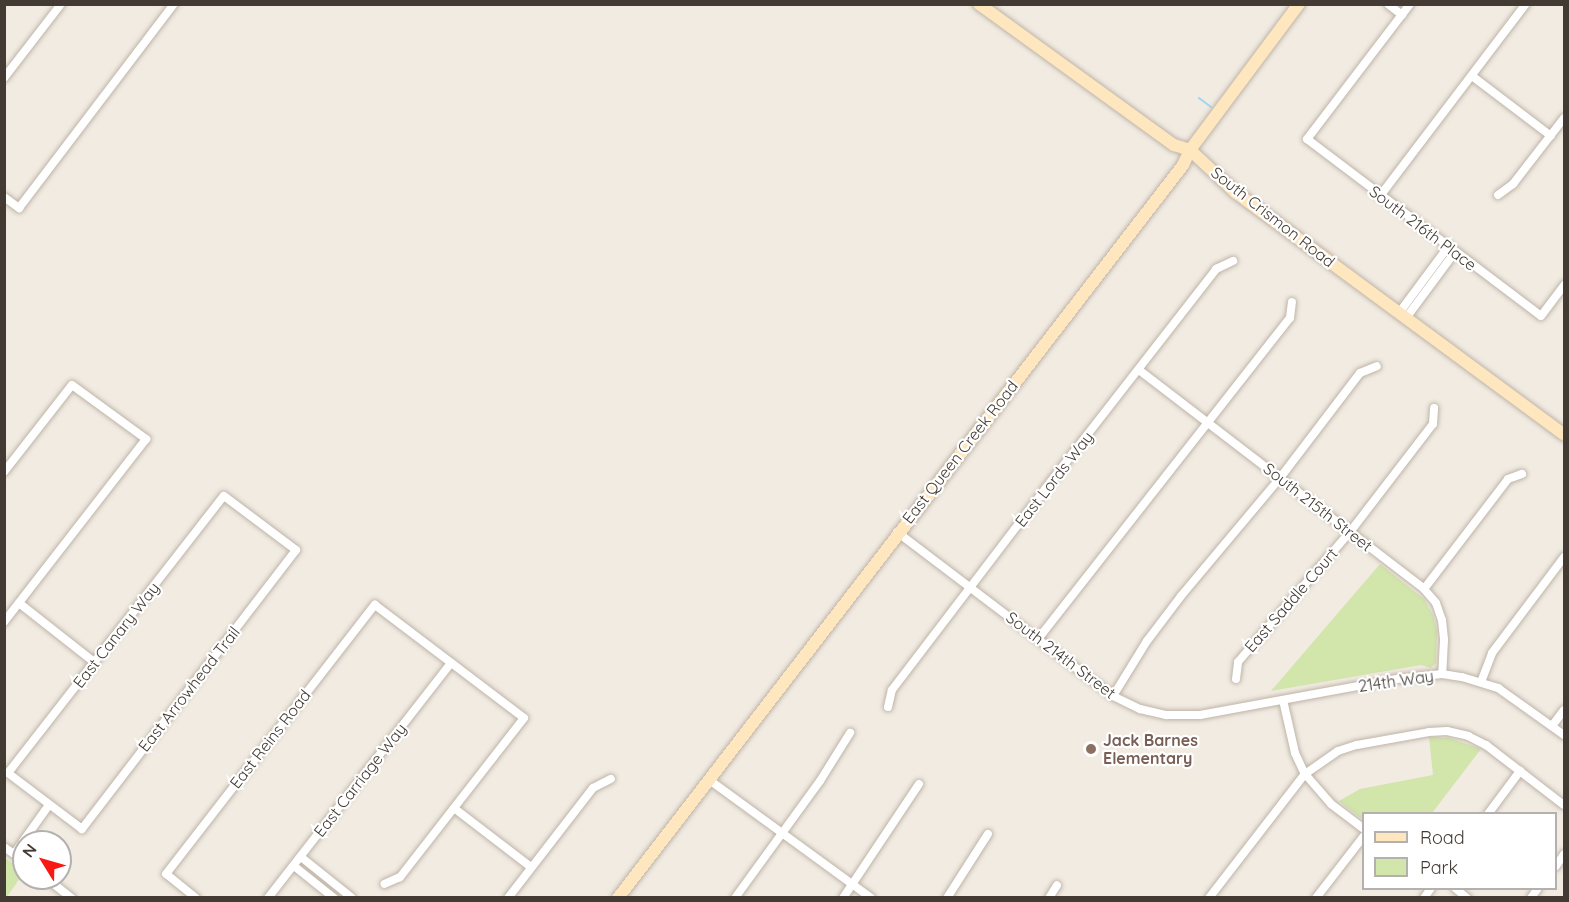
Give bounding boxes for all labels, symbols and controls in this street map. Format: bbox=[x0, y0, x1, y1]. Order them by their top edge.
street label: South Crismon Road bbox=[1207, 163, 1339, 271]
street label: South 216th Place bbox=[1366, 181, 1480, 275]
street label: East Queen Creek Road bbox=[898, 377, 1022, 527]
street label: East Lords Way bbox=[1011, 427, 1097, 531]
street label: South 215th Street bbox=[1260, 459, 1376, 555]
street label: East Saddle Court bbox=[1240, 544, 1342, 656]
street label: East Canary Way bbox=[69, 578, 163, 692]
street label: South 214th Street bbox=[1002, 608, 1120, 702]
street label: East Arrowhead Trail bbox=[134, 623, 244, 755]
street label: 214th Way bbox=[1357, 666, 1435, 696]
street label: East Reins Road bbox=[225, 686, 315, 792]
street label: East Carriage Way bbox=[310, 719, 410, 841]
place label: Jack Barnes Elementary bbox=[1103, 730, 1198, 768]
marker: Jack Barnes Elementary bbox=[1084, 742, 1098, 756]
legend bbox=[1362, 812, 1557, 890]
text: Road bbox=[1420, 826, 1465, 849]
north arrow bbox=[12, 830, 72, 890]
text: N bbox=[18, 840, 41, 861]
text: Park bbox=[1420, 856, 1458, 879]

